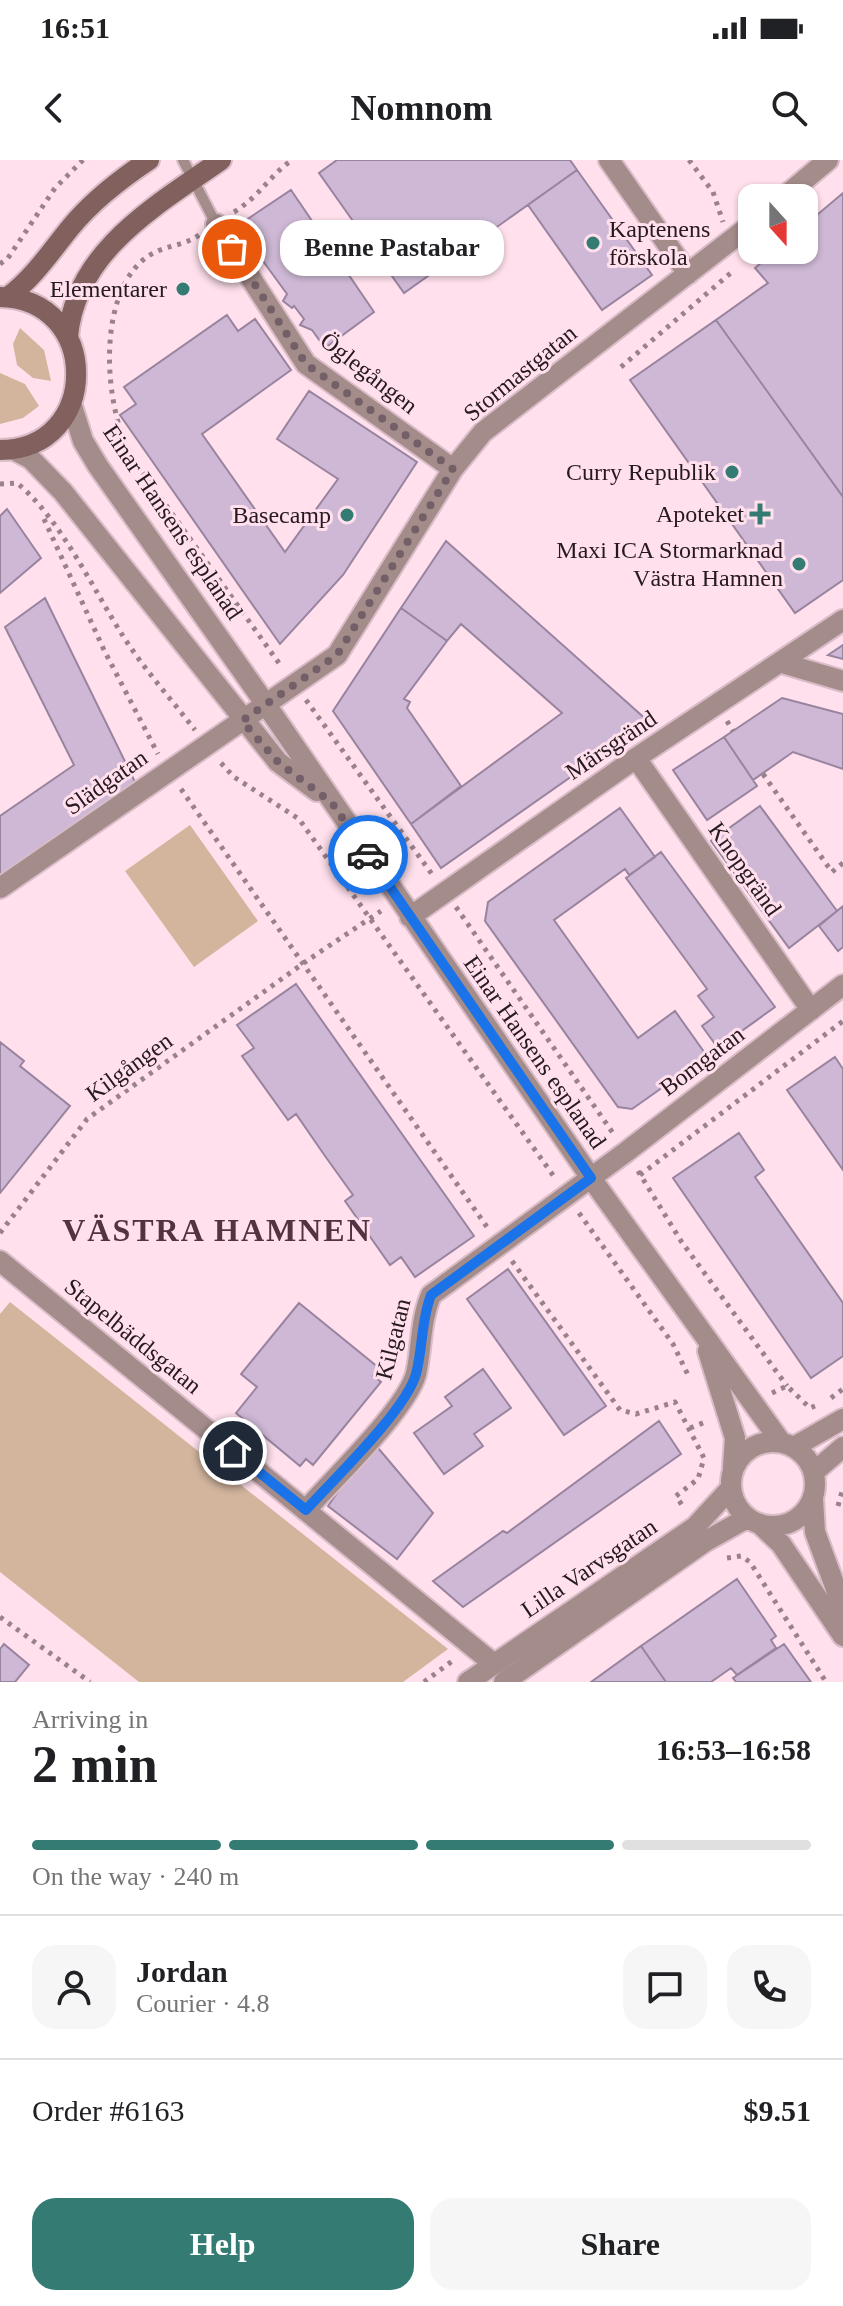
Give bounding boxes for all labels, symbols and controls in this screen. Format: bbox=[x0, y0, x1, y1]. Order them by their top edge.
text: 16:51 bbox=[40, 11, 110, 44]
icon: back bbox=[32, 86, 76, 130]
icon: search bbox=[767, 86, 811, 130]
text: Nomnom bbox=[351, 88, 493, 128]
north arrow bbox=[738, 184, 818, 264]
map controls bbox=[738, 184, 818, 264]
pin bbox=[198, 215, 266, 283]
place label: Kaptenens förskola bbox=[609, 216, 710, 270]
callout: Benne Pastabar bbox=[280, 221, 504, 277]
icon: bag bbox=[210, 227, 254, 271]
text: Benne Pastabar bbox=[304, 233, 480, 262]
marker: Kaptenens förskola bbox=[584, 234, 602, 252]
place label: Elementarer bbox=[50, 276, 167, 302]
marker: Elementarer bbox=[174, 280, 192, 298]
street label: Stormastgatan bbox=[458, 320, 582, 426]
street label: Öglegången bbox=[315, 327, 423, 419]
street label: Einar Hansens esplanad bbox=[98, 420, 248, 624]
place label: Curry Republik bbox=[566, 459, 716, 485]
marker: Curry Republik bbox=[723, 463, 741, 481]
place label: Apoteket bbox=[656, 501, 744, 527]
place label: Basecamp bbox=[232, 502, 331, 528]
marker: Apoteket bbox=[751, 505, 769, 523]
marker: Basecamp bbox=[338, 506, 356, 524]
place label: Maxi ICA Stormarknad Västra Hamnen bbox=[556, 537, 783, 591]
marker: Maxi ICA Stormarknad Västra Hamnen bbox=[790, 555, 808, 573]
street label: Märsgränd bbox=[561, 705, 661, 785]
street label: Slädgatan bbox=[60, 744, 152, 820]
courier bbox=[328, 815, 408, 895]
street label: Knopgränd bbox=[703, 817, 787, 921]
icon: car bbox=[346, 833, 390, 877]
street label: Einar Hansens esplanad bbox=[459, 951, 611, 1153]
street label: Bomgatan bbox=[655, 1021, 749, 1101]
street label: Kilgången bbox=[81, 1027, 177, 1107]
district label: VÄSTRA HAMNEN bbox=[62, 1212, 372, 1248]
street label: Stapelbäddsgatan bbox=[60, 1273, 206, 1399]
street label: Kilgatan bbox=[370, 1296, 416, 1382]
pin bbox=[199, 1417, 267, 1485]
icon: home bbox=[211, 1429, 255, 1473]
street label: Lilla Varvsgatan bbox=[516, 1513, 662, 1623]
text: Arriving in bbox=[32, 1705, 148, 1734]
text: 16:53–16:58 bbox=[656, 1733, 811, 1766]
text: 2 min bbox=[32, 1736, 158, 1793]
text: On the way · 240 m bbox=[32, 1862, 239, 1891]
button: person bbox=[32, 1945, 116, 2029]
button: chat bbox=[623, 1945, 707, 2029]
button: phone bbox=[727, 1945, 811, 2029]
text: Jordan bbox=[136, 1955, 228, 1988]
text: Courier · 4.8 bbox=[136, 1989, 270, 2018]
text: Order #6163 bbox=[32, 2094, 184, 2127]
text: $9.51 bbox=[744, 2094, 811, 2127]
button: Help bbox=[32, 2198, 414, 2290]
button: Share bbox=[430, 2198, 811, 2290]

